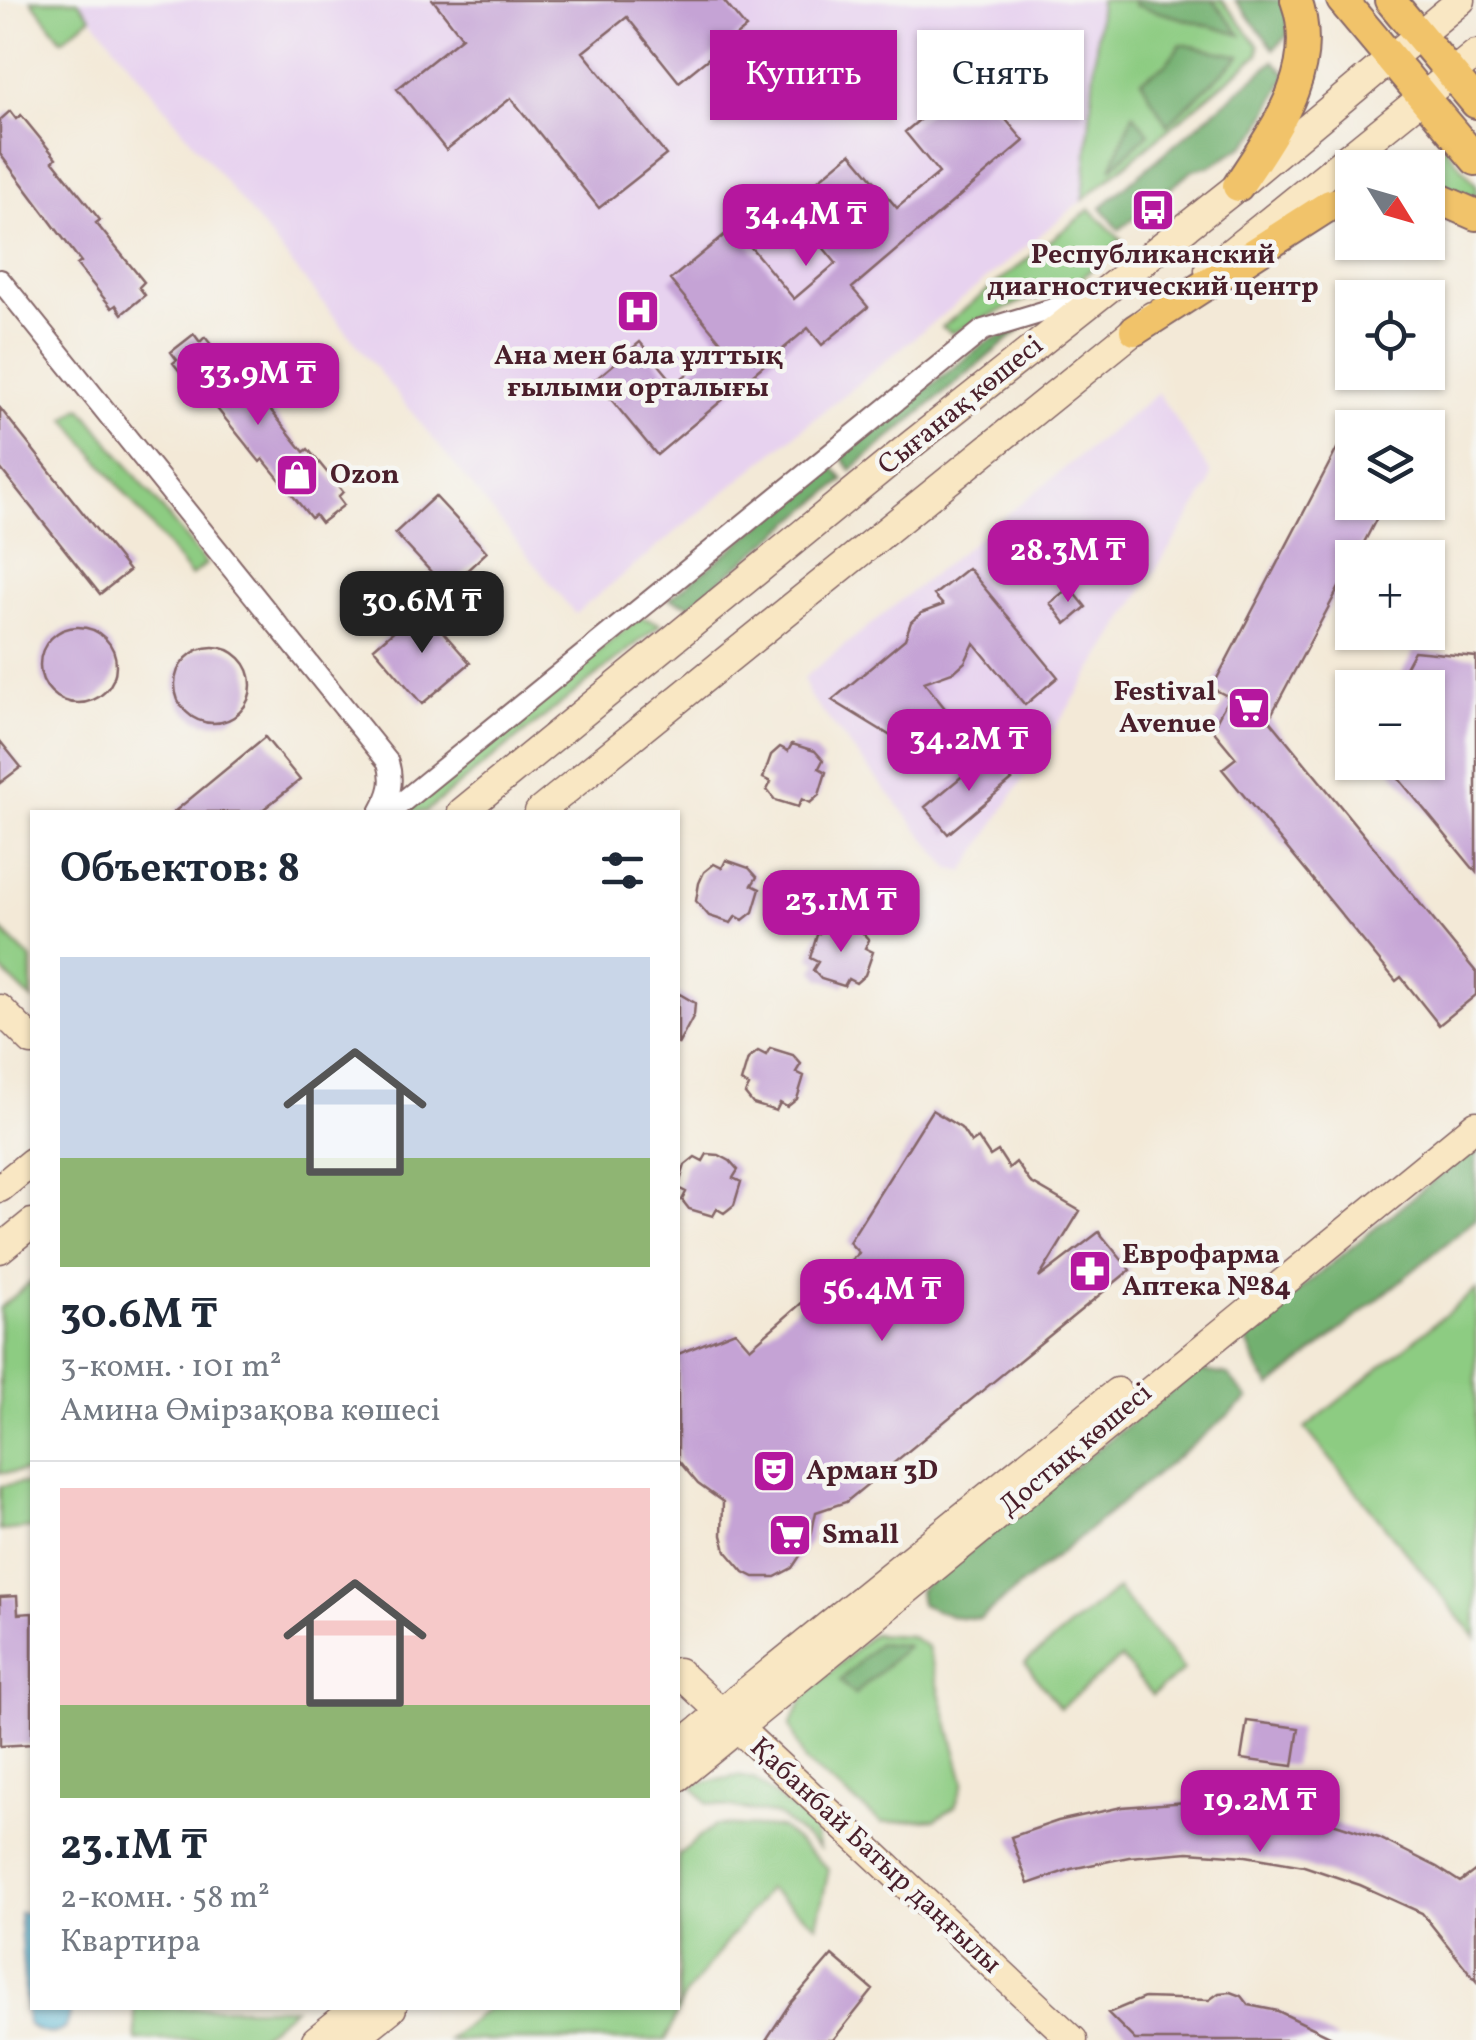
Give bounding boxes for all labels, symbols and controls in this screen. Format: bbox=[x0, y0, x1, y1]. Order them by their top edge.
chip: Купить bbox=[710, 30, 897, 120]
chip: Снять bbox=[917, 30, 1084, 120]
north arrow bbox=[1335, 150, 1445, 260]
map controls bbox=[1335, 150, 1445, 780]
pin: 34.4M ₸ bbox=[714, 184, 898, 269]
bus stop icon: Республиканский диагностический центр bbox=[1130, 187, 1176, 233]
text: 34.4M ₸ bbox=[745, 194, 867, 238]
place label: Республиканский диагностический центр bbox=[987, 236, 1319, 307]
button: locate bbox=[1335, 280, 1445, 390]
hospital icon: Ана мен бала ұлттық ғылыми орталығы bbox=[615, 288, 661, 334]
street label: Сығанақ көшесі bbox=[870, 327, 1052, 485]
place label: Ана мен бала ұлттық ғылыми орталығы bbox=[494, 337, 783, 408]
pin: 33.9M ₸ bbox=[166, 343, 350, 428]
text: 33.9M ₸ bbox=[199, 353, 317, 397]
button: layers bbox=[1335, 410, 1445, 520]
shop icon: Ozon bbox=[274, 452, 320, 498]
place label: Ozon bbox=[330, 456, 400, 495]
pin: 28.3M ₸ bbox=[976, 520, 1160, 605]
text: 28.3M ₸ bbox=[1010, 530, 1126, 574]
button: + bbox=[1335, 540, 1445, 650]
pin: 30.6M ₸ bbox=[330, 571, 514, 656]
text: 30.6M ₸ bbox=[362, 581, 482, 625]
button: − bbox=[1335, 670, 1445, 780]
place label: Festival Avenue bbox=[1113, 673, 1216, 744]
supermarket icon: Festival Avenue bbox=[1226, 685, 1272, 731]
pin: 34.2M ₸ bbox=[877, 709, 1061, 794]
text: 34.2M ₸ bbox=[909, 719, 1029, 763]
text: Объектов: 8 bbox=[60, 841, 300, 900]
icon: filters bbox=[595, 843, 650, 898]
pin: 23.1M ₸ bbox=[749, 870, 933, 955]
text: 23.1M ₸ bbox=[785, 880, 897, 924]
icon: home bbox=[265, 1022, 445, 1202]
place label: Еврофарма Аптека №84 bbox=[1122, 1236, 1291, 1307]
pharmacy icon: Еврофарма Аптека №84 bbox=[1067, 1248, 1113, 1294]
pin: 56.4M ₸ bbox=[790, 1259, 974, 1344]
text: 56.4M ₸ bbox=[822, 1269, 942, 1313]
text: 30.6M ₸ bbox=[60, 1287, 218, 1346]
text: 3-комн. · 101 m² bbox=[60, 1346, 282, 1390]
street label: Достық көшесі bbox=[991, 1374, 1161, 1526]
text: Амина Өмірзақова көшесі bbox=[60, 1390, 440, 1434]
theatre icon: Арман 3D bbox=[751, 1448, 797, 1494]
place label: Арман 3D bbox=[806, 1452, 938, 1491]
supermarket icon: Small bbox=[767, 1512, 813, 1558]
place label: Small bbox=[822, 1516, 899, 1555]
icon: home bbox=[265, 1553, 445, 1733]
street label: Қабанбай Батыр даңғылы bbox=[740, 1729, 1010, 1983]
pin: 19.2M ₸ bbox=[1168, 1770, 1352, 1855]
text: 19.2M ₸ bbox=[1203, 1780, 1317, 1824]
text: 23.1M ₸ bbox=[60, 1818, 208, 1877]
text: 2-комн. · 58 m² bbox=[60, 1877, 270, 1921]
text: Квартира bbox=[60, 1921, 201, 1965]

